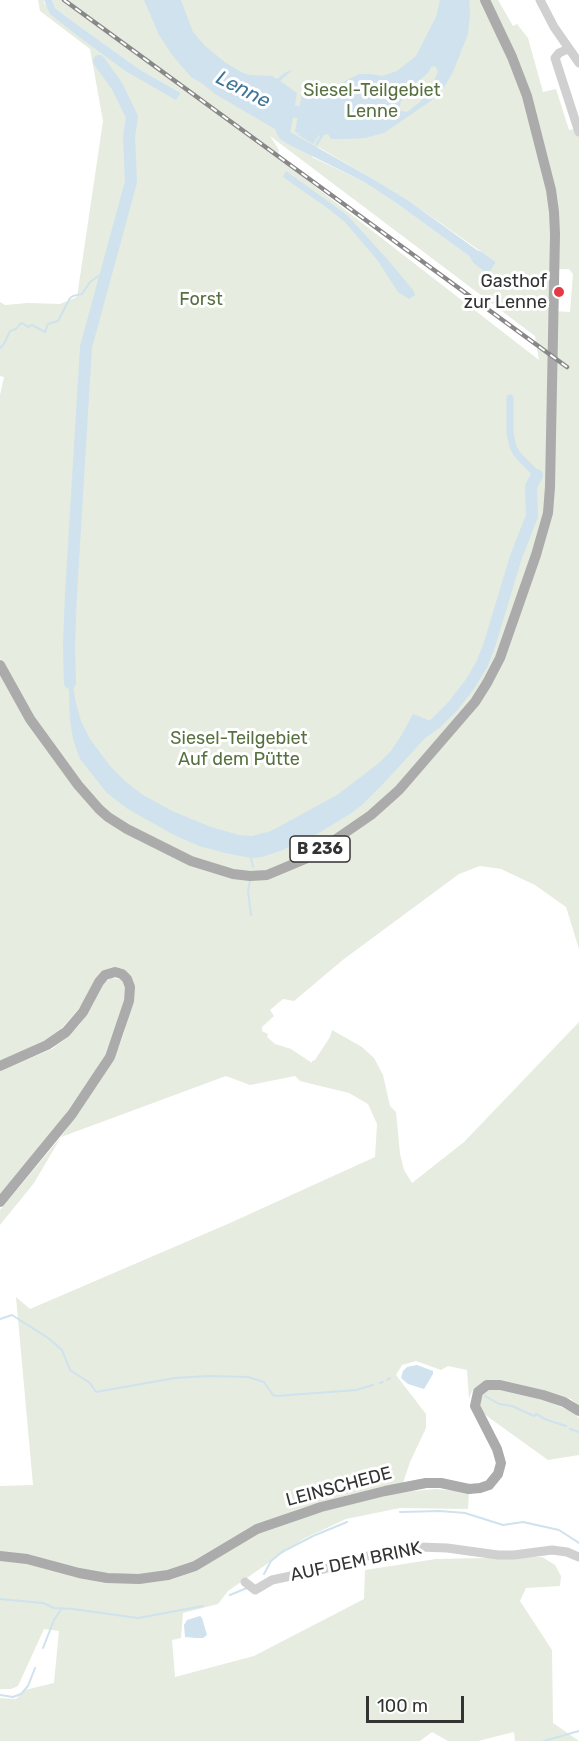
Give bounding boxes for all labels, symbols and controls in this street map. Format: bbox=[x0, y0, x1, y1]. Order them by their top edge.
water label: Lenne bbox=[212, 66, 274, 114]
park label: Siesel-Teilgebiet Lenne bbox=[303, 80, 441, 122]
place label: Gasthof zur Lenne bbox=[464, 271, 547, 314]
marker: Gasthof zur Lenne bbox=[552, 285, 566, 299]
park label: Forst bbox=[179, 289, 223, 311]
park label: Siesel-Teilgebiet Auf dem Pütte bbox=[170, 728, 308, 771]
road number: B 236 bbox=[290, 836, 350, 862]
street label: LEINSCHEDE bbox=[284, 1462, 394, 1512]
street label: AUF DEM BRINK bbox=[288, 1538, 424, 1586]
scale bar bbox=[369, 1684, 466, 1722]
text: 100 m bbox=[377, 1695, 428, 1717]

